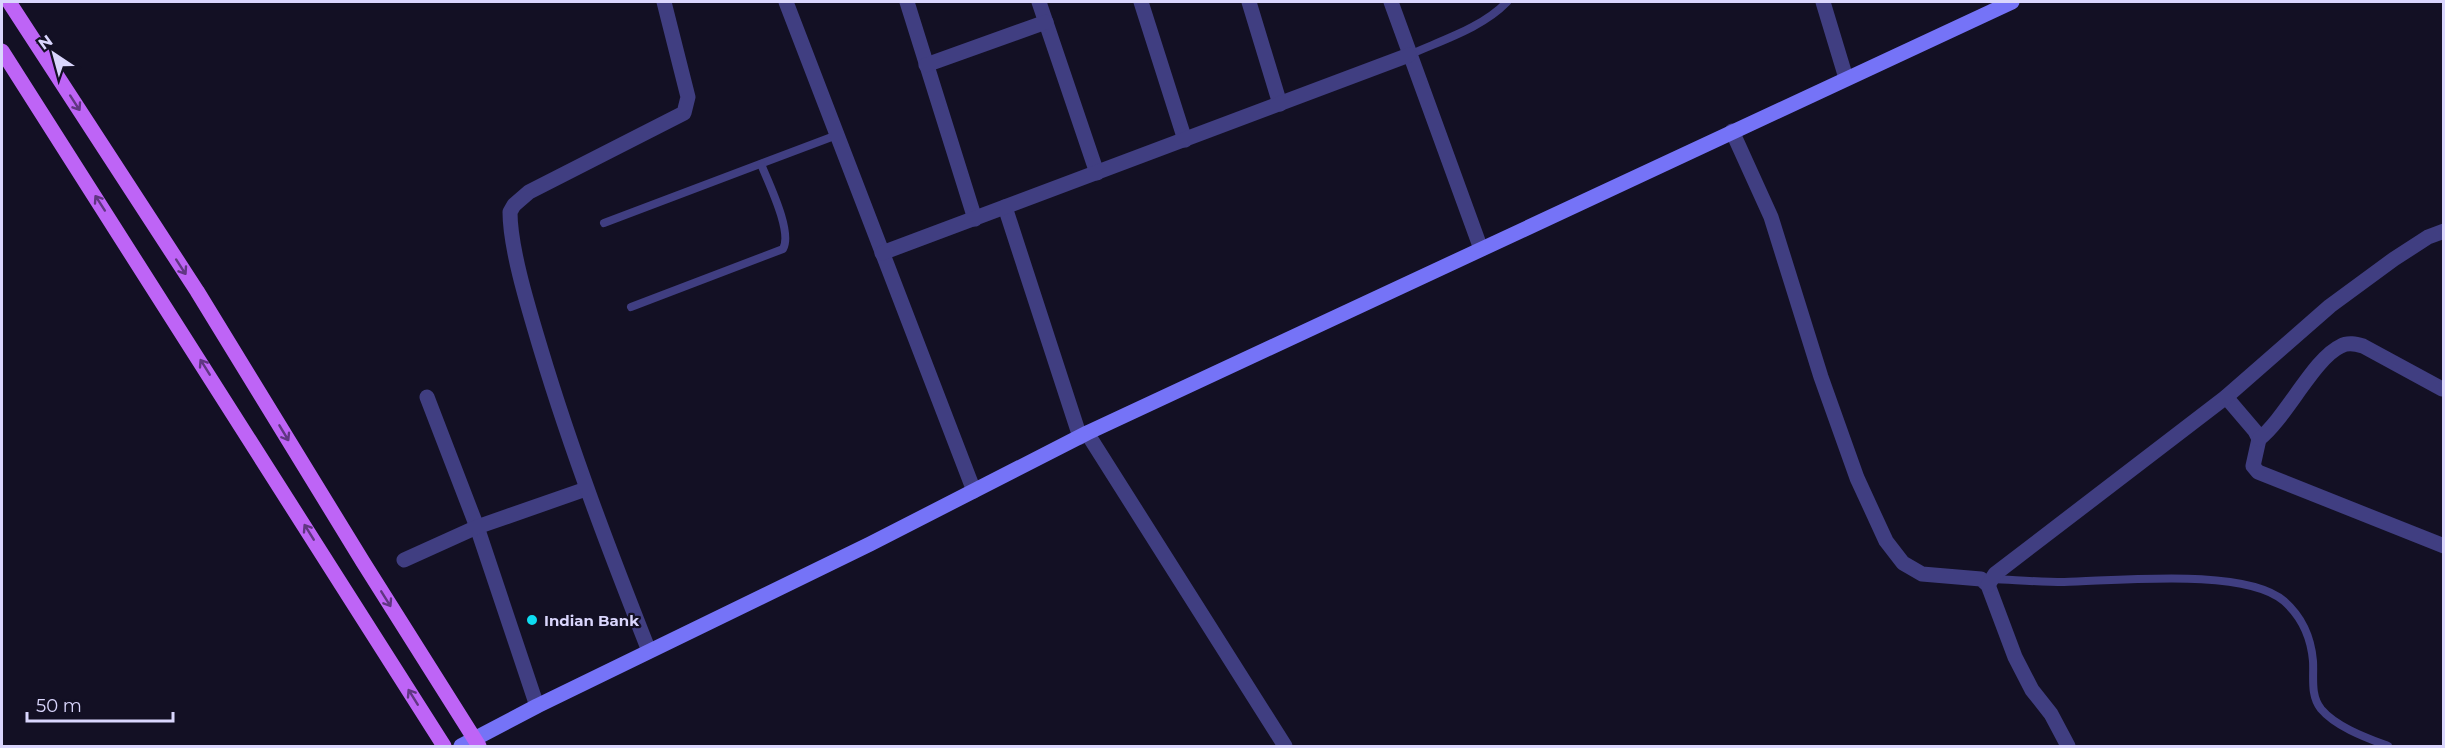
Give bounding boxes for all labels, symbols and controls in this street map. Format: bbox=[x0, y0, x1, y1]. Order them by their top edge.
north arrow bbox=[24, 24, 84, 84]
text: N bbox=[35, 31, 56, 54]
one-way arrow bbox=[69, 94, 81, 111]
one-way arrow bbox=[93, 195, 105, 212]
one-way arrow bbox=[176, 258, 188, 275]
one-way arrow bbox=[198, 359, 210, 376]
one-way arrow bbox=[278, 424, 290, 441]
one-way arrow bbox=[302, 524, 314, 541]
one-way arrow bbox=[380, 590, 392, 607]
place label: Indian Bank bbox=[544, 611, 639, 630]
marker: Indian Bank bbox=[525, 613, 539, 627]
scale bar bbox=[27, 685, 172, 723]
one-way arrow bbox=[406, 689, 418, 706]
text: 50 m bbox=[36, 695, 82, 717]

